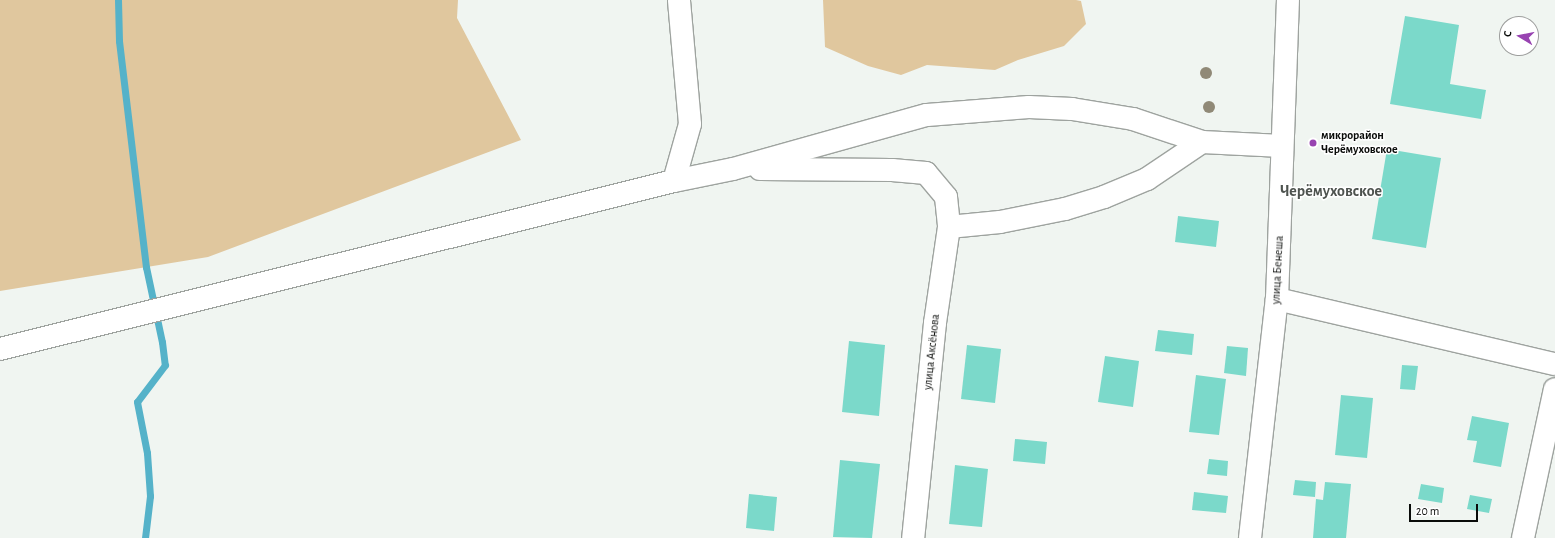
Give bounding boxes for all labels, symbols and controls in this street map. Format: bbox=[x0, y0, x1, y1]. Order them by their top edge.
north arrow bbox=[1499, 16, 1539, 56]
text: С bbox=[1502, 30, 1514, 38]
place label: микрорайон Черёмуховское bbox=[1321, 129, 1398, 157]
marker: микрорайон Черёмуховское bbox=[1308, 138, 1318, 148]
district label: Черёмуховское bbox=[1280, 181, 1382, 201]
street label: улица Бенеша bbox=[1269, 235, 1287, 305]
street label: улица Аксёнова bbox=[921, 313, 943, 391]
scale bar bbox=[1411, 496, 1480, 522]
text: 20 m bbox=[1416, 505, 1439, 517]

